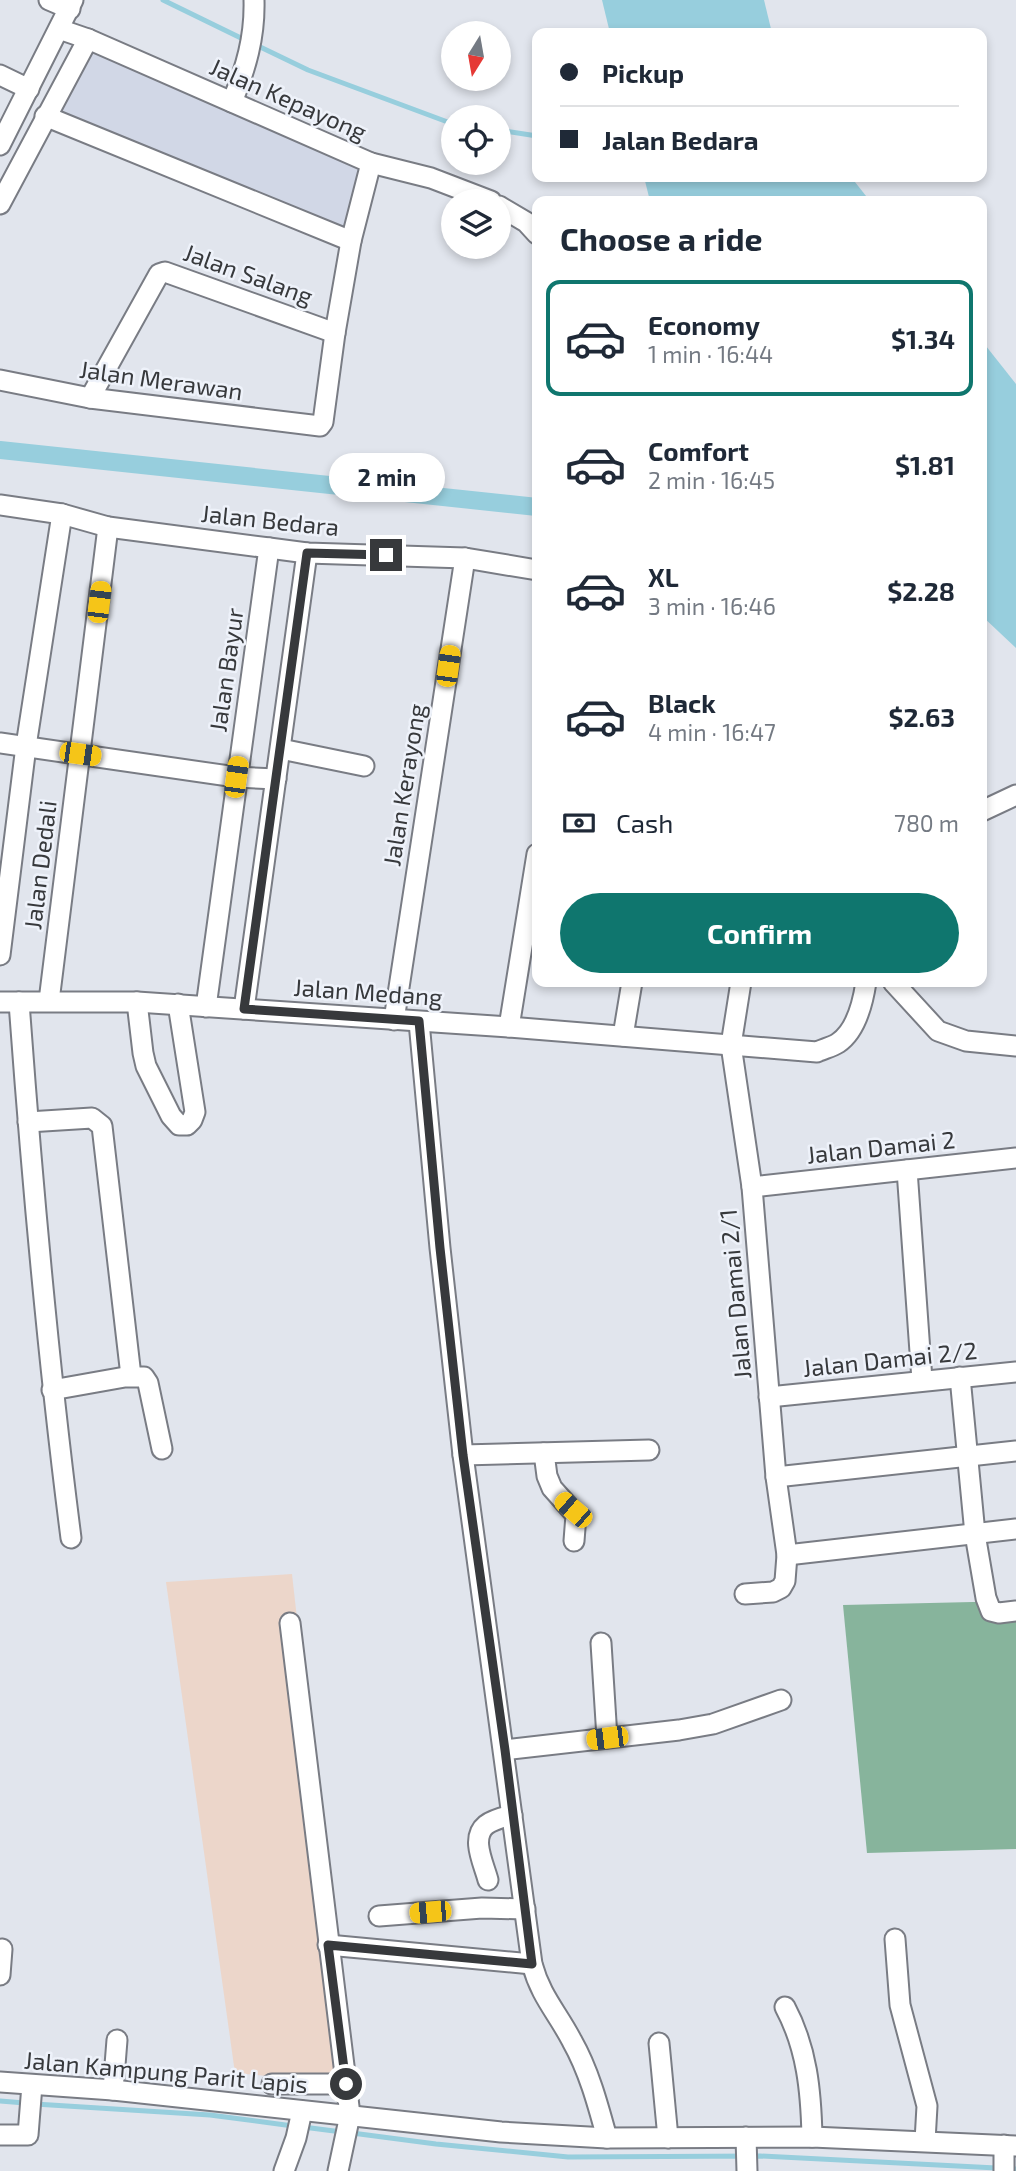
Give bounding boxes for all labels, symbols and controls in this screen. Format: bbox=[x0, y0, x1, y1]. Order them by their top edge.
north arrow bbox=[441, 21, 511, 91]
map controls bbox=[441, 21, 511, 259]
street label: Jalan Kepayong bbox=[206, 51, 371, 146]
text: Pickup bbox=[602, 57, 684, 88]
button: locate bbox=[441, 105, 511, 175]
text: Jalan Bedara bbox=[602, 124, 759, 155]
button: layers bbox=[441, 189, 511, 259]
text: Choose a ride bbox=[560, 219, 763, 257]
street label: Jalan Salang bbox=[180, 237, 317, 310]
icon: car bbox=[564, 307, 627, 370]
text: Economy bbox=[648, 309, 760, 340]
text: $1.34 bbox=[891, 323, 955, 354]
text: 1 min · 16:44 bbox=[648, 340, 773, 368]
street label: Jalan Merawan bbox=[78, 354, 245, 405]
icon: car bbox=[564, 433, 627, 496]
text: Comfort bbox=[648, 435, 749, 466]
text: $1.81 bbox=[895, 449, 955, 480]
callout: 2 min bbox=[328, 454, 444, 503]
text: 2 min bbox=[358, 463, 416, 491]
text: 2 min · 16:45 bbox=[648, 466, 775, 494]
street label: Jalan Bedara bbox=[200, 498, 341, 541]
route end bbox=[370, 539, 402, 571]
icon: car bbox=[564, 559, 627, 622]
text: XL bbox=[648, 561, 679, 592]
text: $2.28 bbox=[887, 575, 955, 606]
car bbox=[87, 580, 112, 624]
text: 3 min · 16:46 bbox=[648, 592, 776, 620]
street label: Jalan Bayur bbox=[202, 606, 249, 734]
car bbox=[435, 644, 462, 688]
icon: car bbox=[564, 685, 627, 748]
text: Black bbox=[648, 687, 716, 718]
street label: Jalan Kerayong bbox=[376, 701, 431, 868]
text: $2.63 bbox=[888, 701, 955, 732]
text: 4 min · 16:47 bbox=[648, 718, 776, 746]
car bbox=[58, 741, 103, 767]
car bbox=[223, 755, 250, 799]
street label: Jalan Dedali bbox=[17, 799, 62, 931]
icon: cash bbox=[560, 804, 598, 842]
text: Cash bbox=[616, 807, 673, 838]
text: 780 m bbox=[894, 809, 959, 837]
button: Confirm bbox=[560, 893, 959, 973]
street label: Jalan Medang bbox=[293, 972, 444, 1011]
street label: Jalan Damai 2 bbox=[805, 1124, 956, 1169]
street label: Jalan Damai 2/1 bbox=[713, 1208, 756, 1381]
street label: Jalan Damai 2/2 bbox=[801, 1335, 978, 1382]
car bbox=[551, 1488, 596, 1532]
car bbox=[585, 1725, 630, 1751]
car bbox=[409, 1900, 452, 1924]
street label: Jalan Kampung Parit Lapis bbox=[23, 2045, 309, 2098]
route start bbox=[330, 2068, 362, 2100]

